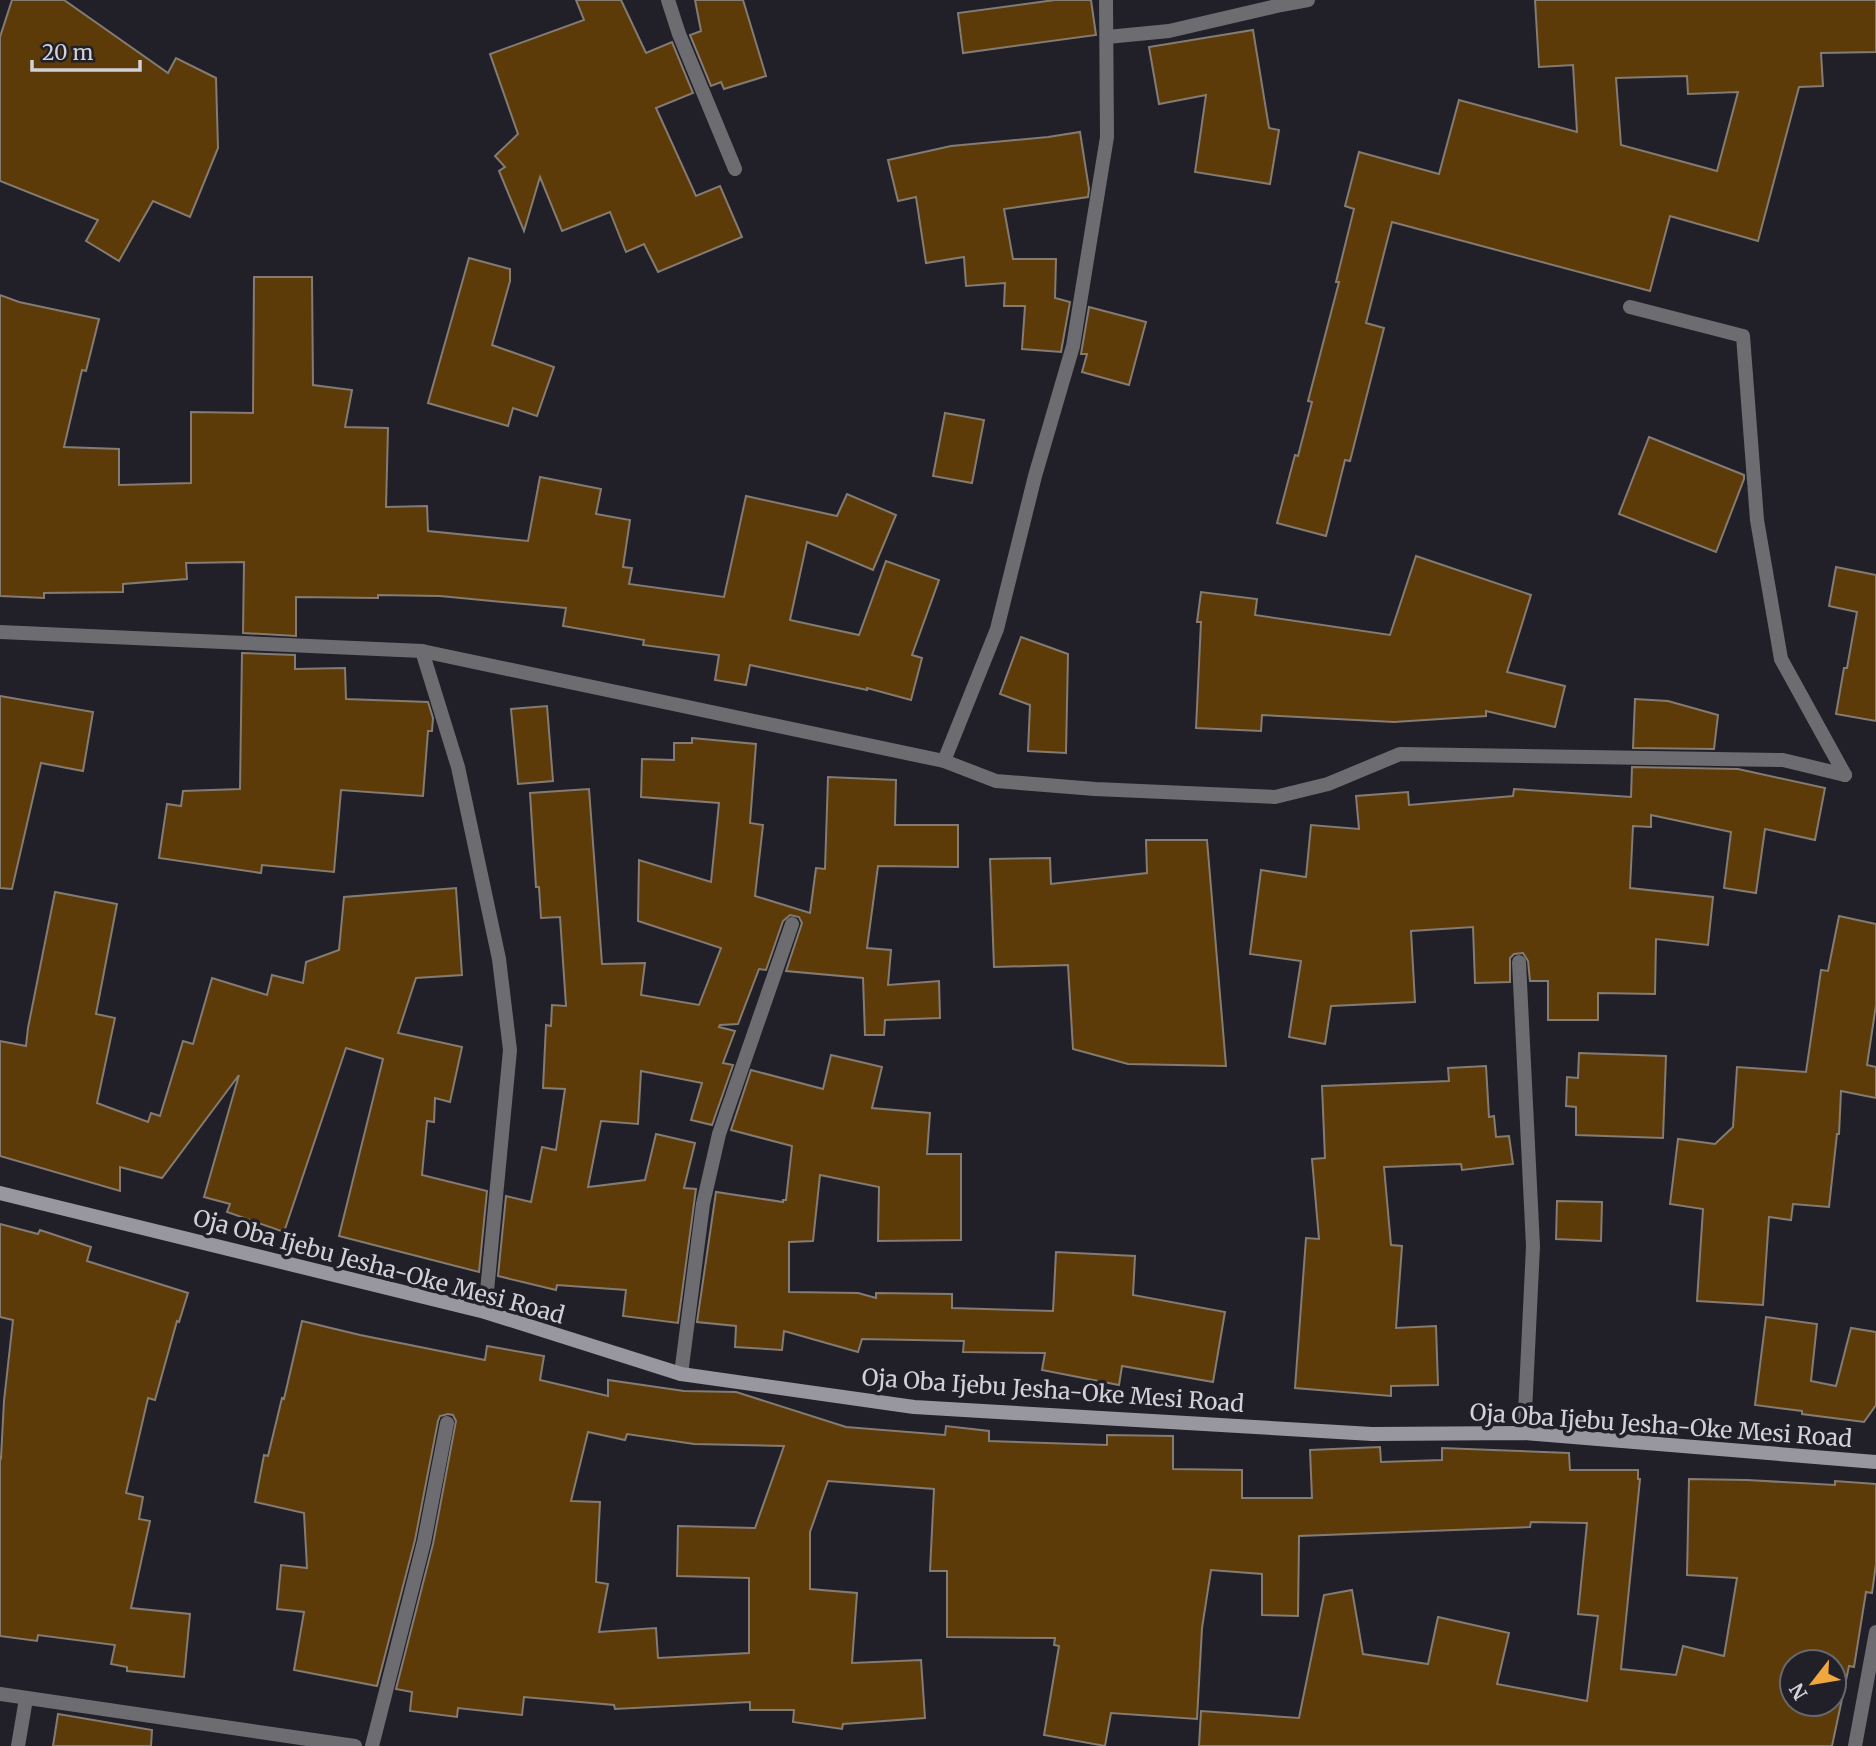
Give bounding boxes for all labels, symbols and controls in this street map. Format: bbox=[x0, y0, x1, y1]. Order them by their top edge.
scale bar bbox=[32, 28, 140, 72]
text: 20 m bbox=[42, 39, 94, 66]
street label: Oja Oba Ijebu Jesha-Oke Mesi Road bbox=[190, 1202, 568, 1330]
street label: Oja Oba Ijebu Jesha-Oke Mesi Road bbox=[861, 1362, 1245, 1418]
street label: Oja Oba Ijebu Jesha-Oke Mesi Road bbox=[1469, 1397, 1853, 1453]
north arrow bbox=[1778, 1648, 1848, 1718]
text: N bbox=[1784, 1679, 1813, 1704]

